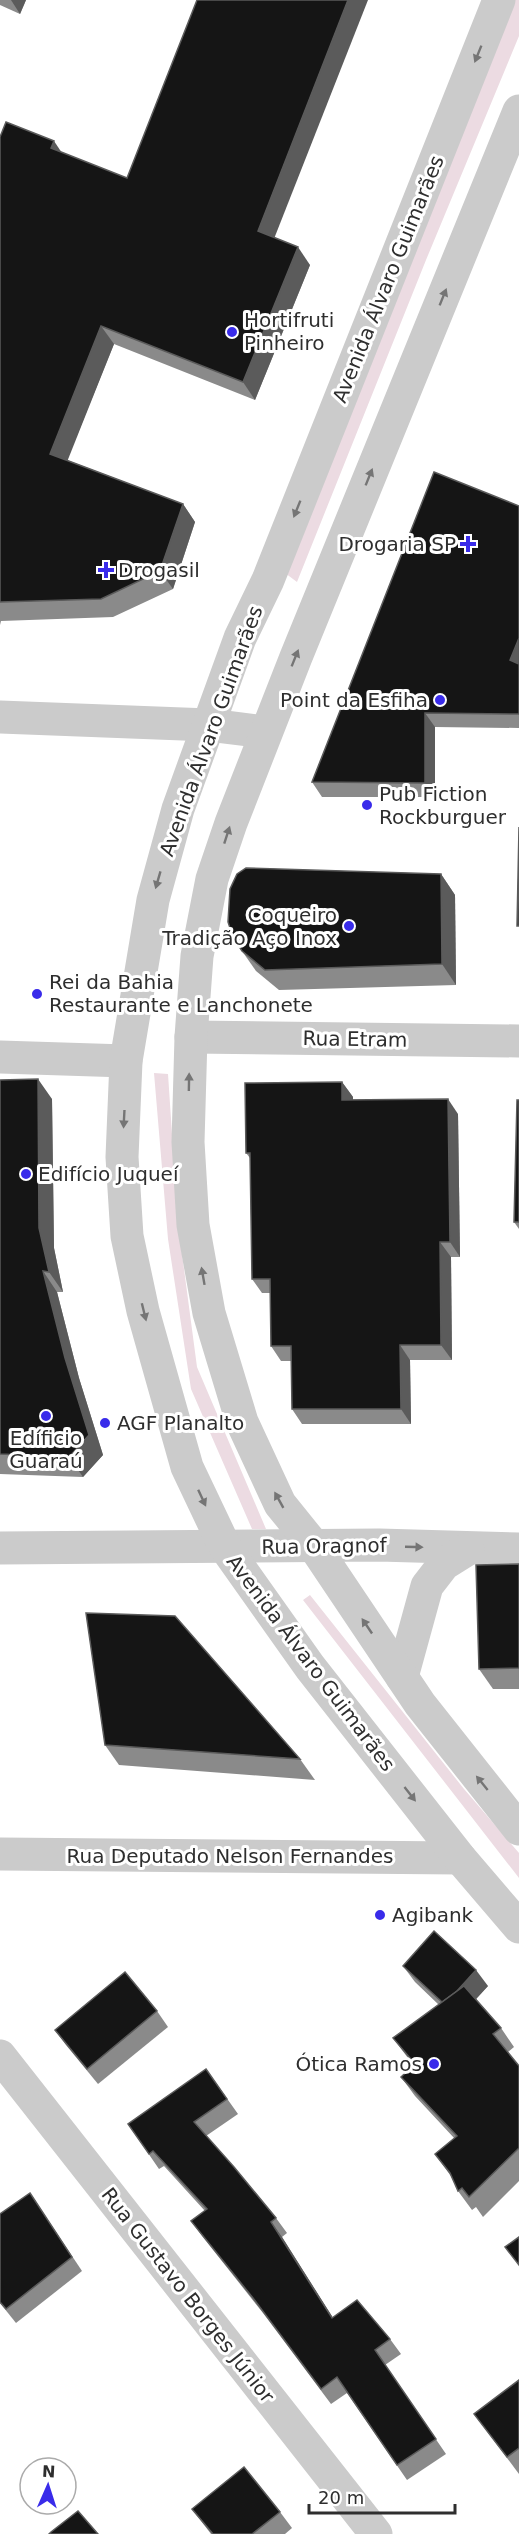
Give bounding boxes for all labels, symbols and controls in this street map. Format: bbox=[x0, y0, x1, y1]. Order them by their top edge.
one-way arrow bbox=[473, 46, 483, 64]
street label: Avenida Álvaro Guimarães bbox=[327, 152, 449, 406]
one-way arrow bbox=[438, 287, 448, 305]
place label: Hortifruti Pinheiro bbox=[244, 308, 334, 355]
marker: Hortifruti Pinheiro bbox=[225, 325, 239, 339]
one-way arrow bbox=[364, 468, 374, 486]
one-way arrow bbox=[292, 500, 302, 518]
place label: Drogaria SP bbox=[338, 532, 456, 556]
marker: Drogaria SP bbox=[461, 537, 475, 551]
place label: Drogasil bbox=[118, 558, 200, 582]
marker: Drogasil bbox=[99, 563, 113, 577]
street label: Avenida Álvaro Guimarães bbox=[154, 603, 268, 859]
one-way arrow bbox=[291, 649, 300, 667]
place label: Point da Esfiha bbox=[280, 688, 428, 712]
marker: Point da Esfiha bbox=[433, 693, 447, 707]
place label: Pub Fiction Rockburguer bbox=[379, 782, 507, 829]
marker: Pub Fiction Rockburguer bbox=[360, 798, 374, 812]
one-way arrow bbox=[222, 826, 232, 844]
one-way arrow bbox=[153, 871, 162, 889]
place label: Coqueiro Tradição Aço Inox bbox=[161, 903, 337, 950]
marker: Coqueiro Tradição Aço Inox bbox=[342, 919, 356, 933]
place label: Rei da Bahia Restaurante e Lanchonete bbox=[49, 970, 313, 1017]
marker: Rei da Bahia Restaurante e Lanchonete bbox=[30, 987, 44, 1001]
street label: Rua Etram bbox=[302, 1026, 408, 1052]
one-way arrow bbox=[185, 1073, 194, 1092]
one-way arrow bbox=[119, 1110, 128, 1129]
place label: Edifício Juqueí bbox=[38, 1162, 180, 1186]
marker: Edifício Juqueí bbox=[19, 1167, 33, 1181]
one-way arrow bbox=[198, 1267, 207, 1286]
one-way arrow bbox=[139, 1303, 149, 1321]
marker: Edíficio Guaraú bbox=[39, 1409, 53, 1423]
place label: AGF Planalto bbox=[117, 1411, 244, 1435]
marker: AGF Planalto bbox=[98, 1416, 112, 1430]
place label: Edíficio Guaraú bbox=[9, 1426, 83, 1473]
one-way arrow bbox=[197, 1490, 206, 1507]
one-way arrow bbox=[274, 1491, 284, 1508]
street label: Rua Oragnof bbox=[261, 1533, 388, 1559]
one-way arrow bbox=[405, 1542, 424, 1551]
street label: Avenida Álvaro Guimarães bbox=[222, 1550, 400, 1776]
one-way arrow bbox=[362, 1618, 373, 1634]
one-way arrow bbox=[476, 1776, 489, 1791]
one-way arrow bbox=[403, 1786, 416, 1802]
street label: Rua Deputado Nelson Fernandes bbox=[67, 1844, 393, 1868]
place label: Agibank bbox=[392, 1903, 474, 1927]
marker: Agibank bbox=[373, 1908, 387, 1922]
place label: Ótica Ramos bbox=[295, 2052, 422, 2076]
marker: Ótica Ramos bbox=[427, 2057, 441, 2071]
street label: Rua Gustavo Borges Júnior bbox=[97, 2183, 280, 2408]
north arrow bbox=[18, 2456, 78, 2516]
text: N bbox=[42, 2462, 56, 2481]
scale bar bbox=[309, 2477, 454, 2515]
text: 20 m bbox=[318, 2487, 364, 2508]

